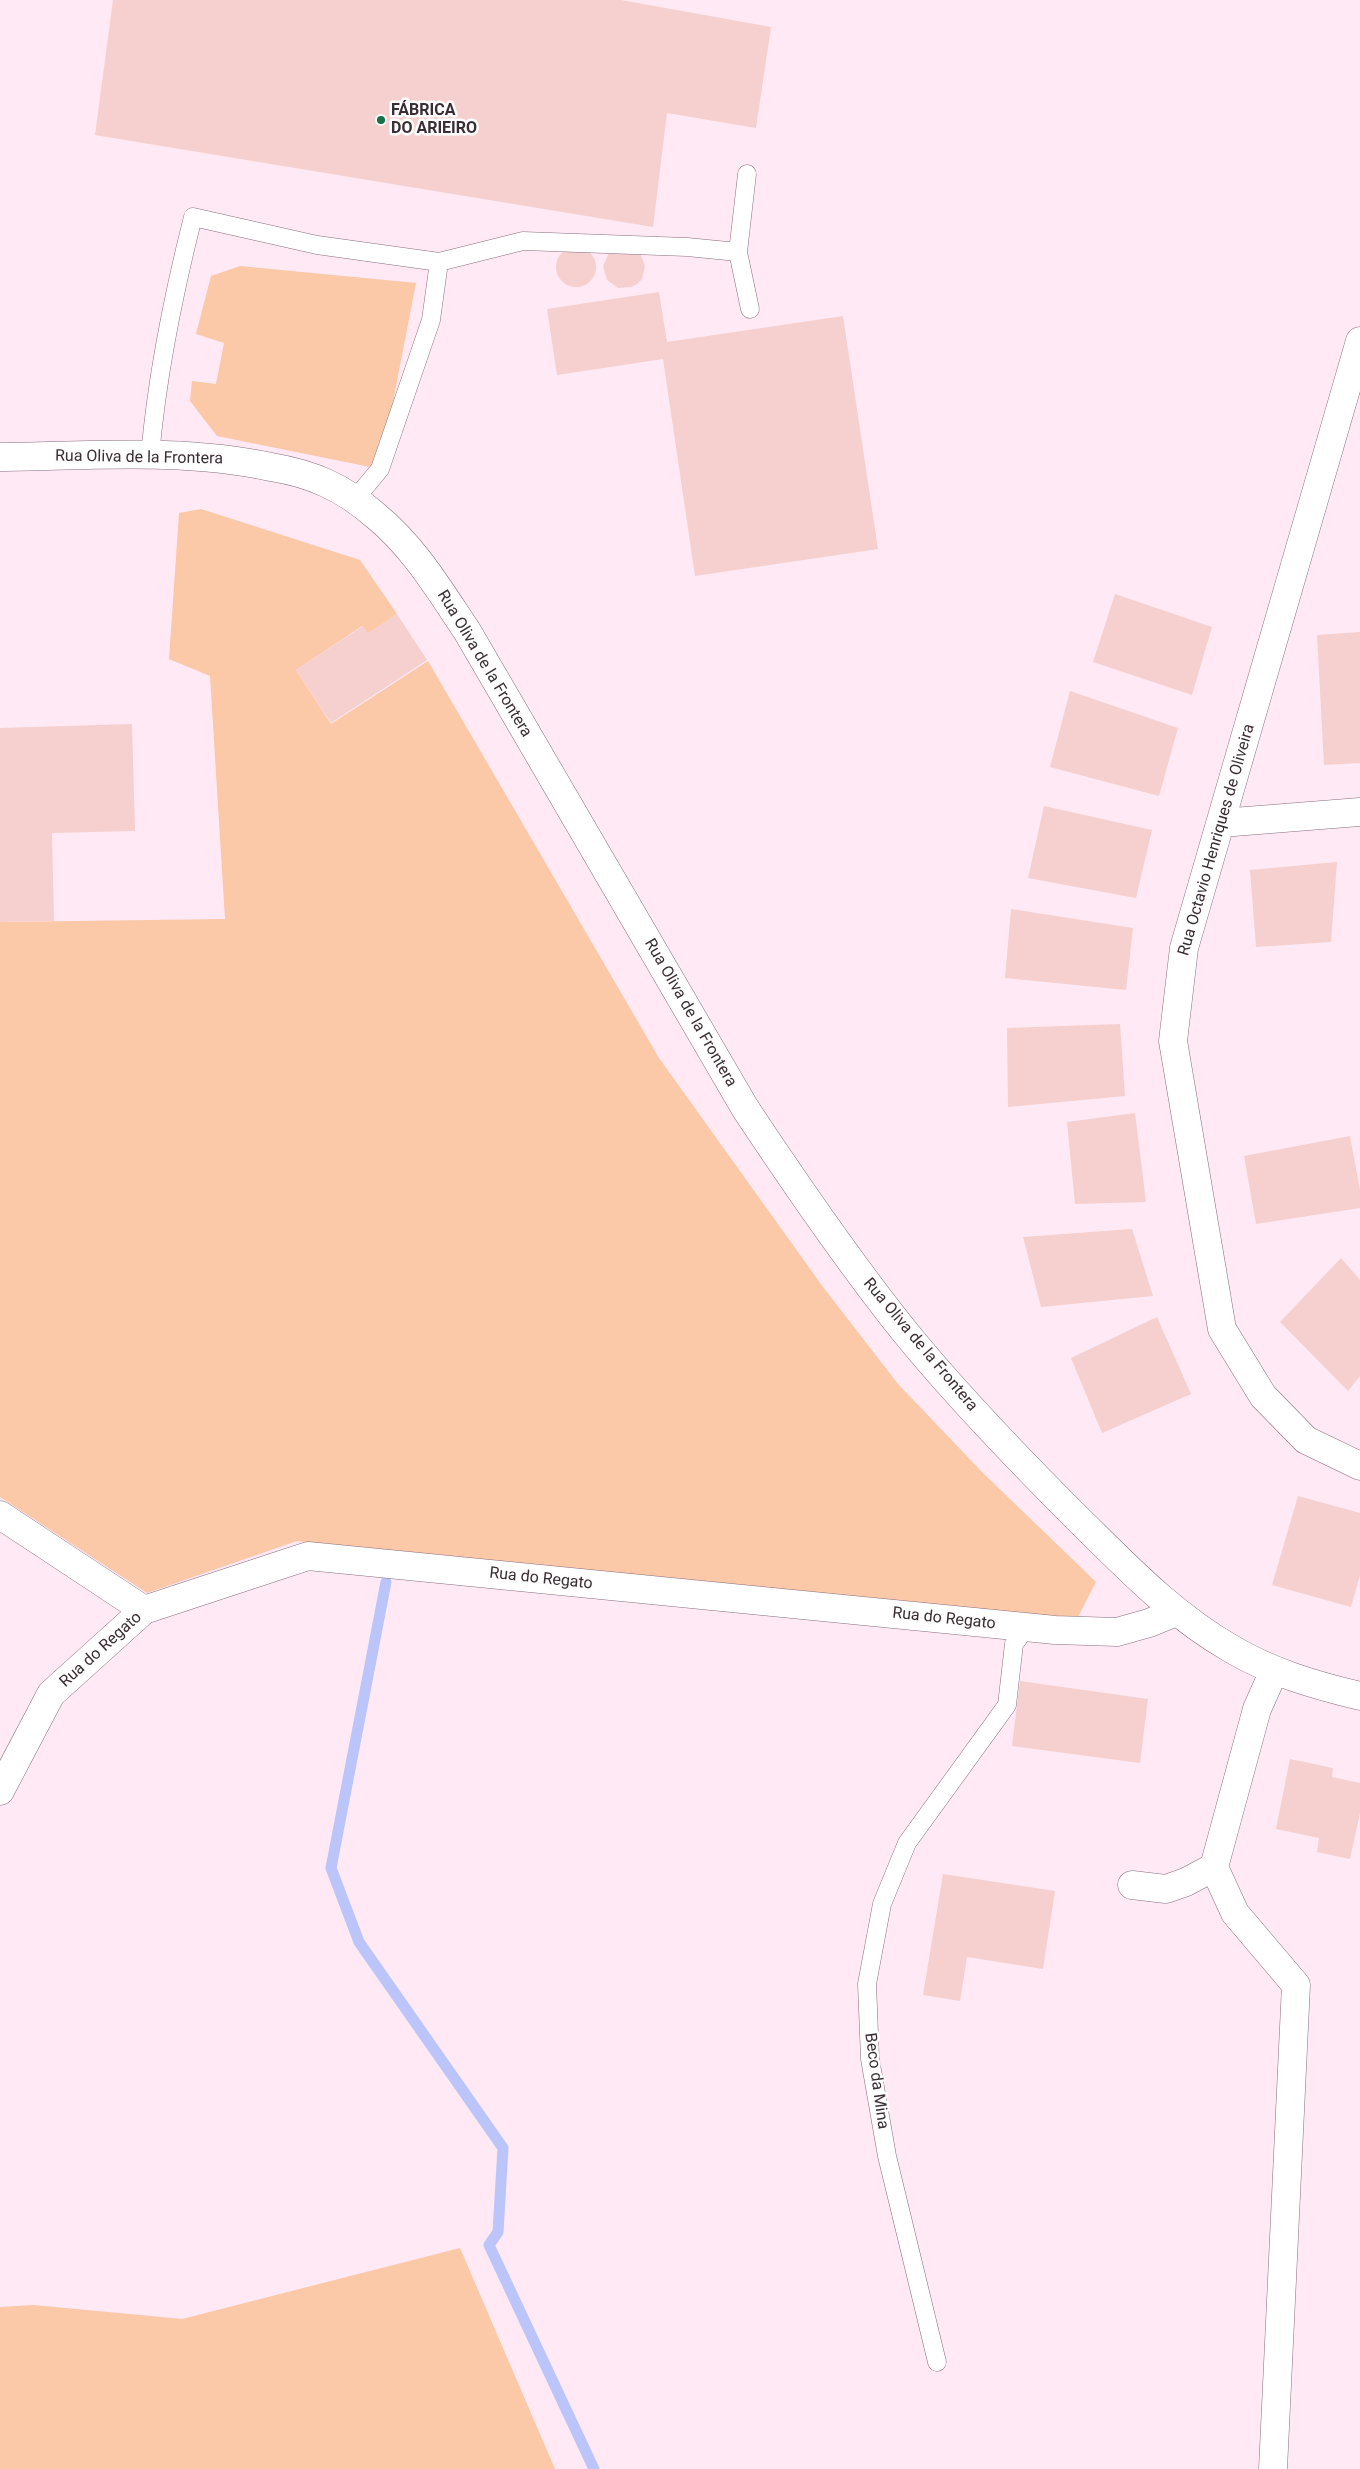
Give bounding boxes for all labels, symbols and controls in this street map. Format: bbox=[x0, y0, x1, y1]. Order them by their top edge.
place label: FÁBRICA DO ARIEIRO bbox=[391, 101, 477, 139]
marker: FÁBRICA DO ARIEIRO bbox=[375, 114, 387, 126]
street label: Rua Oliva de la Frontera bbox=[55, 447, 223, 469]
street label: Rua Oliva de la Frontera bbox=[433, 587, 535, 741]
street label: Rua Octavio Henriques de Oliveira bbox=[1175, 722, 1259, 958]
street label: Rua Oliva de la Frontera bbox=[640, 936, 740, 1090]
street label: Rua Oliva de la Frontera bbox=[859, 1275, 981, 1415]
street label: Rua do Regato bbox=[488, 1564, 594, 1594]
street label: Rua do Regato bbox=[891, 1604, 997, 1634]
street label: Rua do Regato bbox=[56, 1608, 146, 1692]
street label: Beco da Mina bbox=[860, 2032, 892, 2130]

